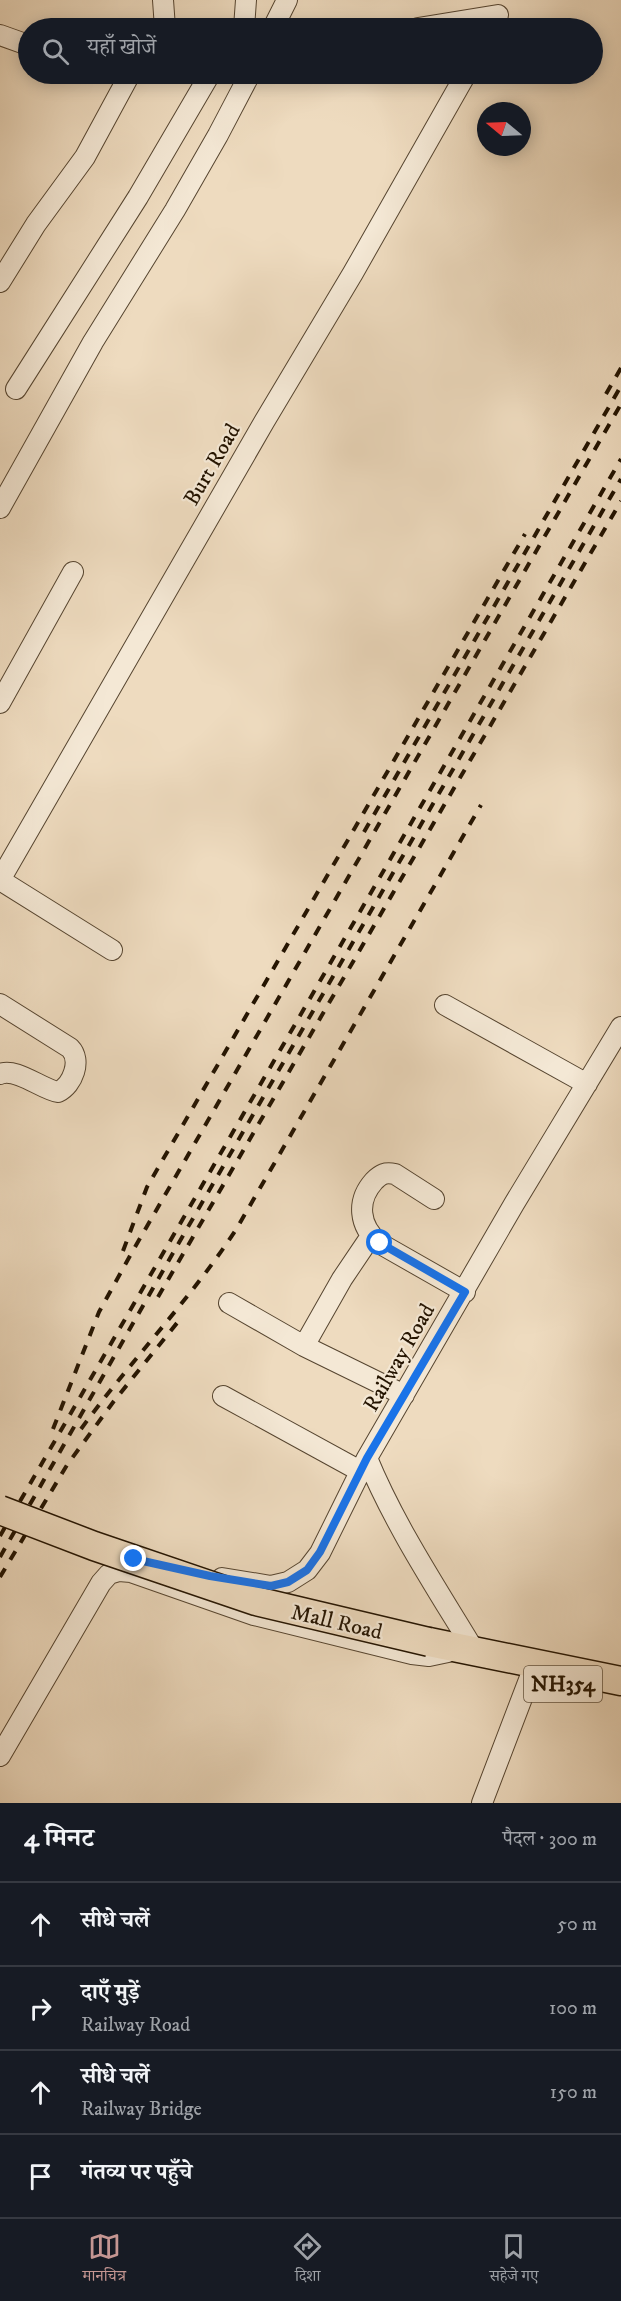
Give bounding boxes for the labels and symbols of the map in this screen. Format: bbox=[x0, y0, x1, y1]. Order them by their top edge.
north arrow bbox=[477, 102, 531, 156]
street label: Burt Road bbox=[178, 419, 247, 510]
route start bbox=[366, 1229, 392, 1255]
street label: Railway Road bbox=[358, 1299, 441, 1416]
route end bbox=[120, 1545, 146, 1571]
street label: Mall Road bbox=[288, 1599, 385, 1646]
road number: NH354 bbox=[524, 1666, 602, 1702]

